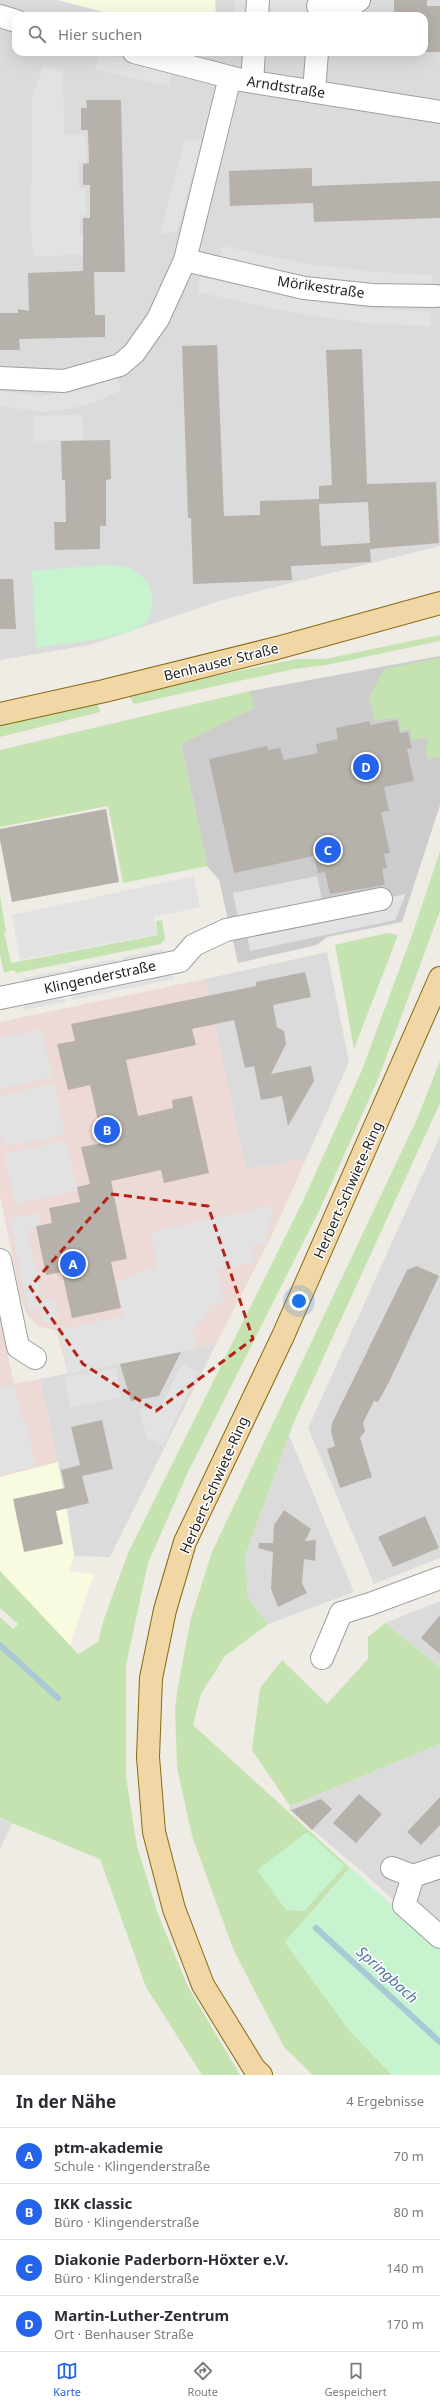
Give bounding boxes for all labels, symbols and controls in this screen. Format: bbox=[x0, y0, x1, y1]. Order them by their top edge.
search box bbox=[12, 12, 428, 56]
icon: search bbox=[26, 23, 48, 45]
text: Hier suchen bbox=[58, 24, 142, 44]
street label: Arndtstraße bbox=[246, 71, 327, 102]
street label: Mörikestraße bbox=[276, 271, 366, 302]
street label: Benhauser Straße bbox=[162, 638, 280, 685]
pin: D bbox=[353, 752, 379, 782]
pin: C bbox=[315, 835, 341, 865]
street label: Klingenderstraße bbox=[42, 955, 158, 998]
pin: B bbox=[94, 1115, 120, 1145]
street label: Herbert-Schwiete-Ring bbox=[309, 1118, 386, 1261]
pin: A bbox=[60, 1249, 86, 1279]
your location bbox=[289, 1291, 309, 1311]
street label: Herbert-Schwiete-Ring bbox=[175, 1413, 252, 1556]
water label: Springbach bbox=[353, 1941, 423, 2007]
text: In der Nähe bbox=[16, 2090, 116, 2113]
text: 4 Ergebnisse bbox=[346, 2092, 424, 2110]
text: ptm-akademie bbox=[54, 2137, 163, 2157]
text: A bbox=[25, 2147, 34, 2165]
text: 70 m bbox=[394, 2147, 424, 2165]
text: Schule · Klingenderstraße bbox=[54, 2157, 210, 2175]
text: IKK classic bbox=[54, 2193, 132, 2213]
text: B bbox=[25, 2203, 33, 2221]
text: 80 m bbox=[394, 2203, 424, 2221]
text: Büro · Klingenderstraße bbox=[54, 2213, 199, 2231]
text: Diakonie Paderborn-Höxter e.V. bbox=[54, 2249, 289, 2269]
text: C bbox=[25, 2259, 33, 2277]
text: 140 m bbox=[386, 2259, 424, 2277]
text: Büro · Klingenderstraße bbox=[54, 2269, 199, 2287]
text: Martin-Luther-Zentrum bbox=[54, 2305, 229, 2325]
text: D bbox=[24, 2315, 34, 2333]
text: 170 m bbox=[386, 2315, 424, 2333]
text: Ort · Benhauser Straße bbox=[54, 2325, 194, 2343]
tab: Karte bbox=[53, 2360, 81, 2399]
tab: Route bbox=[188, 2360, 218, 2399]
tab: Gespeichert bbox=[325, 2360, 387, 2399]

